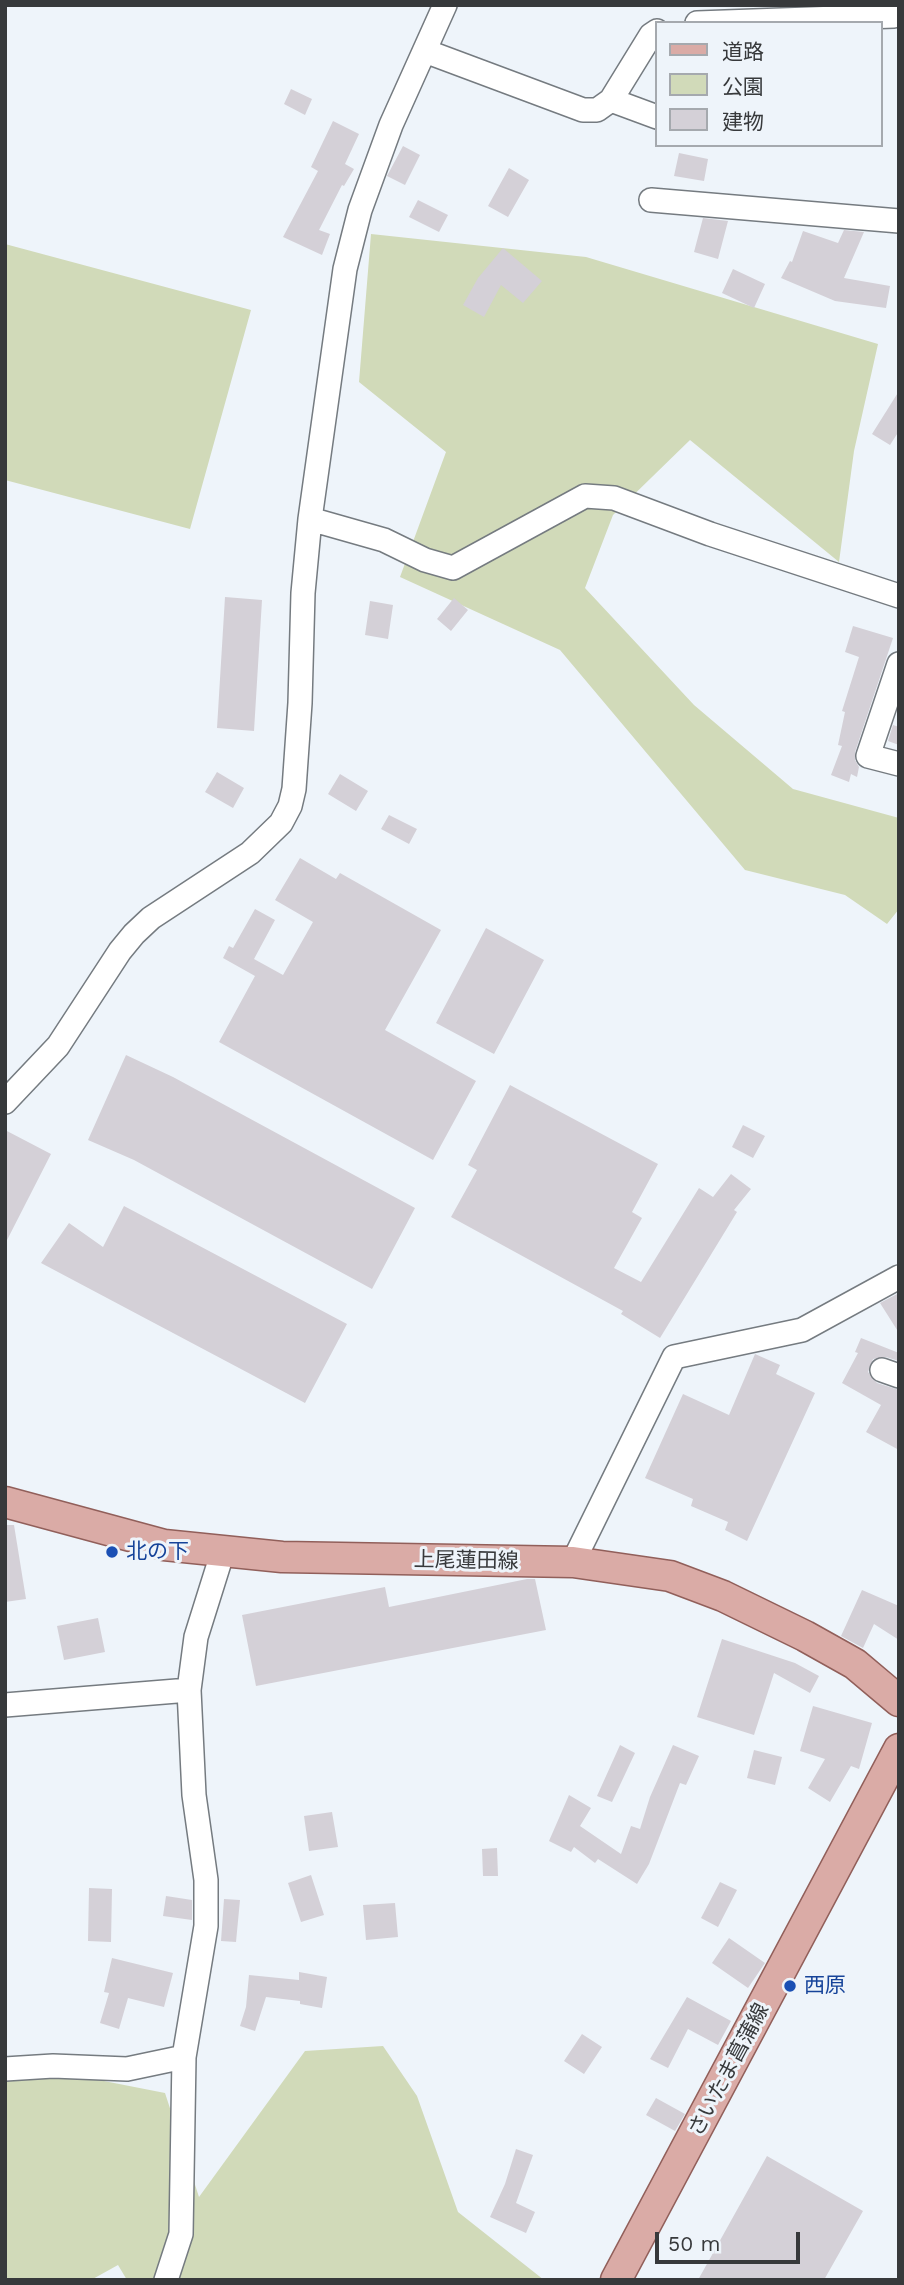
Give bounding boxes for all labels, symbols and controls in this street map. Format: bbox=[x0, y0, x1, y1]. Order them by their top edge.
legend bbox=[656, 21, 883, 147]
text: 道路 bbox=[722, 39, 764, 64]
text: 公園 bbox=[722, 74, 764, 99]
text: 建物 bbox=[722, 109, 764, 134]
place label: 北の下 bbox=[126, 1539, 189, 1565]
marker: 北の下 bbox=[104, 1544, 120, 1560]
street label: 上尾蓮田線 bbox=[413, 1547, 519, 1575]
place label: 西原 bbox=[804, 1973, 846, 1999]
marker: 西原 bbox=[782, 1978, 798, 1994]
street label: さいたま菖蒲線 bbox=[683, 1999, 775, 2141]
scale bar bbox=[659, 2218, 804, 2262]
text: 50 m bbox=[668, 2231, 720, 2256]

